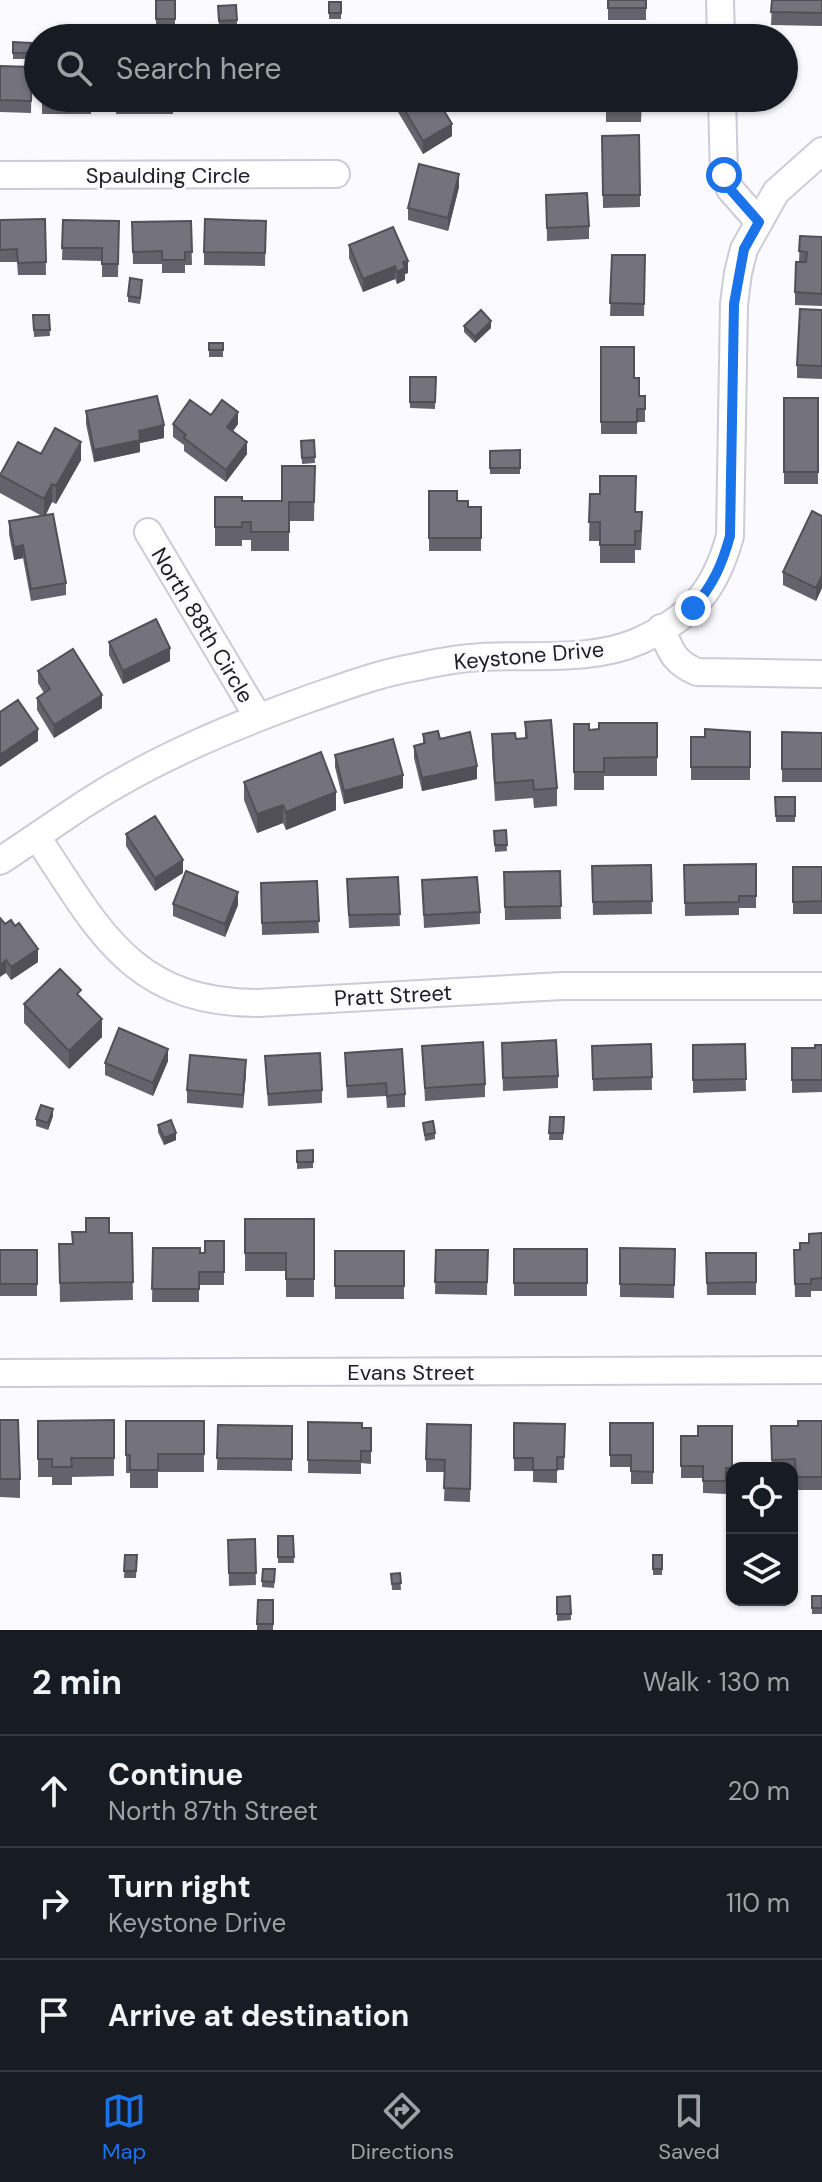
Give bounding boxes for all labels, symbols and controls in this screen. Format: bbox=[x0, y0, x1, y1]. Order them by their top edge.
search box bbox=[24, 24, 798, 112]
icon: search bbox=[52, 46, 96, 90]
text: Search here bbox=[116, 49, 282, 88]
route start bbox=[706, 157, 742, 193]
street label: Spaulding Circle bbox=[86, 161, 250, 190]
street label: North 88th Circle bbox=[145, 542, 260, 708]
route end bbox=[675, 590, 711, 626]
street label: Keystone Drive bbox=[453, 634, 605, 677]
street label: Pratt Street bbox=[333, 978, 453, 1013]
street label: Evans Street bbox=[347, 1358, 475, 1387]
map controls bbox=[726, 1462, 798, 1606]
button: locate bbox=[726, 1462, 798, 1534]
button: layers bbox=[726, 1534, 798, 1606]
text: 2 min bbox=[32, 1660, 122, 1705]
text: Walk · 130 m bbox=[643, 1665, 790, 1699]
text: Continue bbox=[108, 1755, 243, 1794]
icon: ahead bbox=[32, 1769, 76, 1813]
text: 20 m bbox=[727, 1774, 790, 1808]
text: North 87th Street bbox=[108, 1794, 318, 1828]
text: Turn right bbox=[108, 1867, 251, 1906]
icon: right bbox=[32, 1881, 76, 1925]
text: 110 m bbox=[726, 1886, 790, 1920]
text: Keystone Drive bbox=[108, 1906, 286, 1940]
icon: arrive bbox=[32, 1993, 76, 2037]
text: Arrive at destination bbox=[108, 1996, 409, 2035]
tab: Map bbox=[102, 2089, 146, 2166]
tab: Directions bbox=[351, 2089, 454, 2166]
tab: Saved bbox=[658, 2089, 720, 2166]

